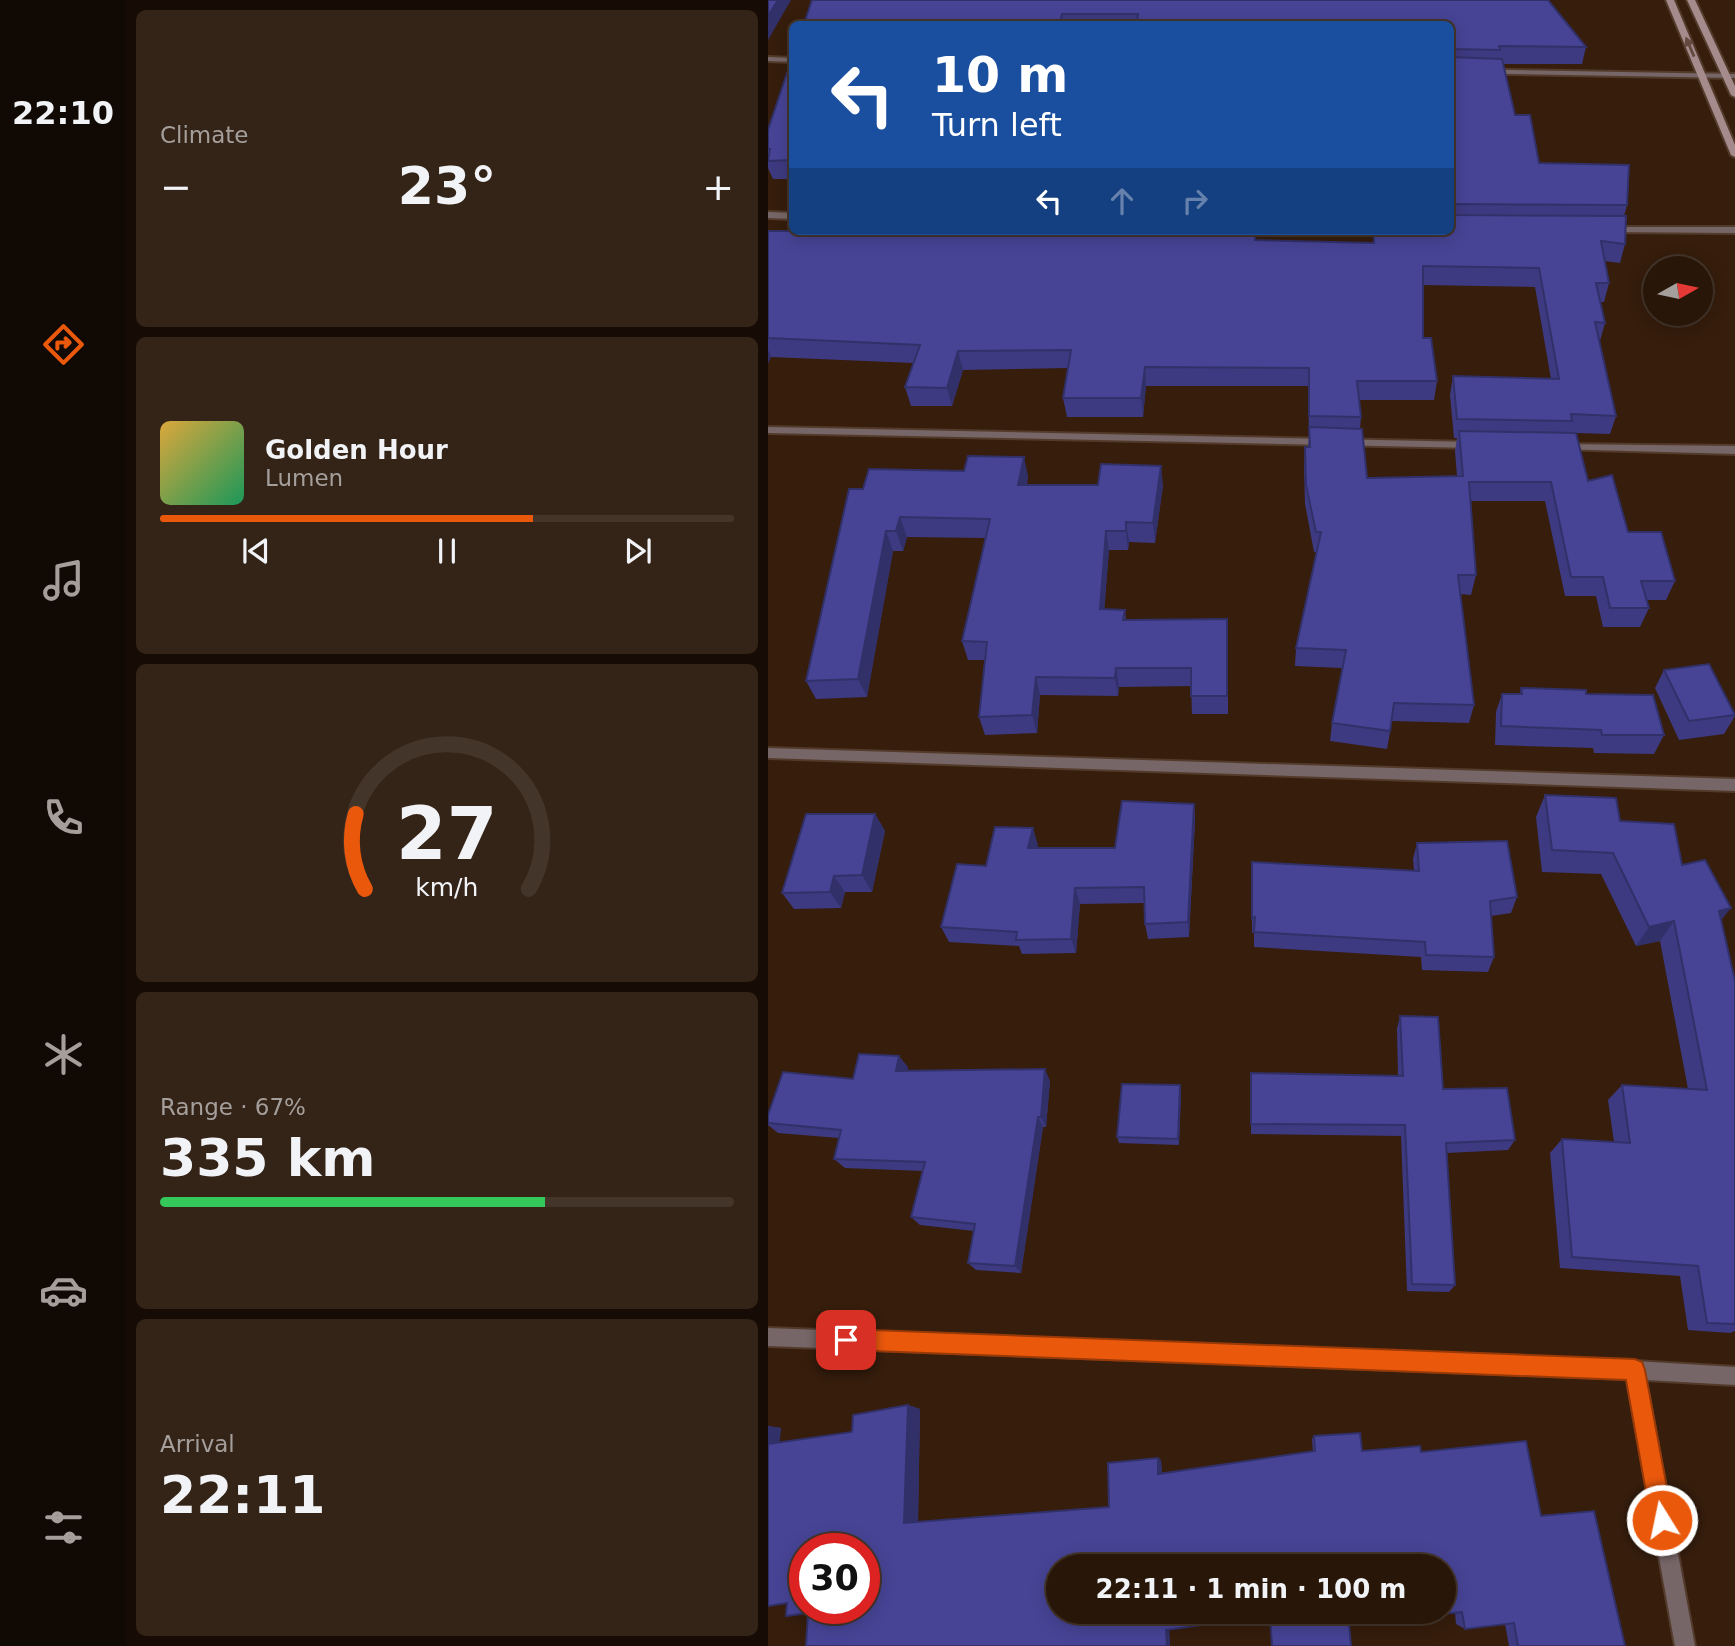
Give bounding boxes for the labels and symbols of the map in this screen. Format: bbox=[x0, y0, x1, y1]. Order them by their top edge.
one-way arrow bbox=[1684, 37, 1696, 57]
north arrow bbox=[1643, 256, 1713, 326]
pin bbox=[816, 1310, 876, 1370]
position arrow bbox=[1625, 1483, 1699, 1557]
speed limit sign: 30 bbox=[789, 1533, 880, 1624]

